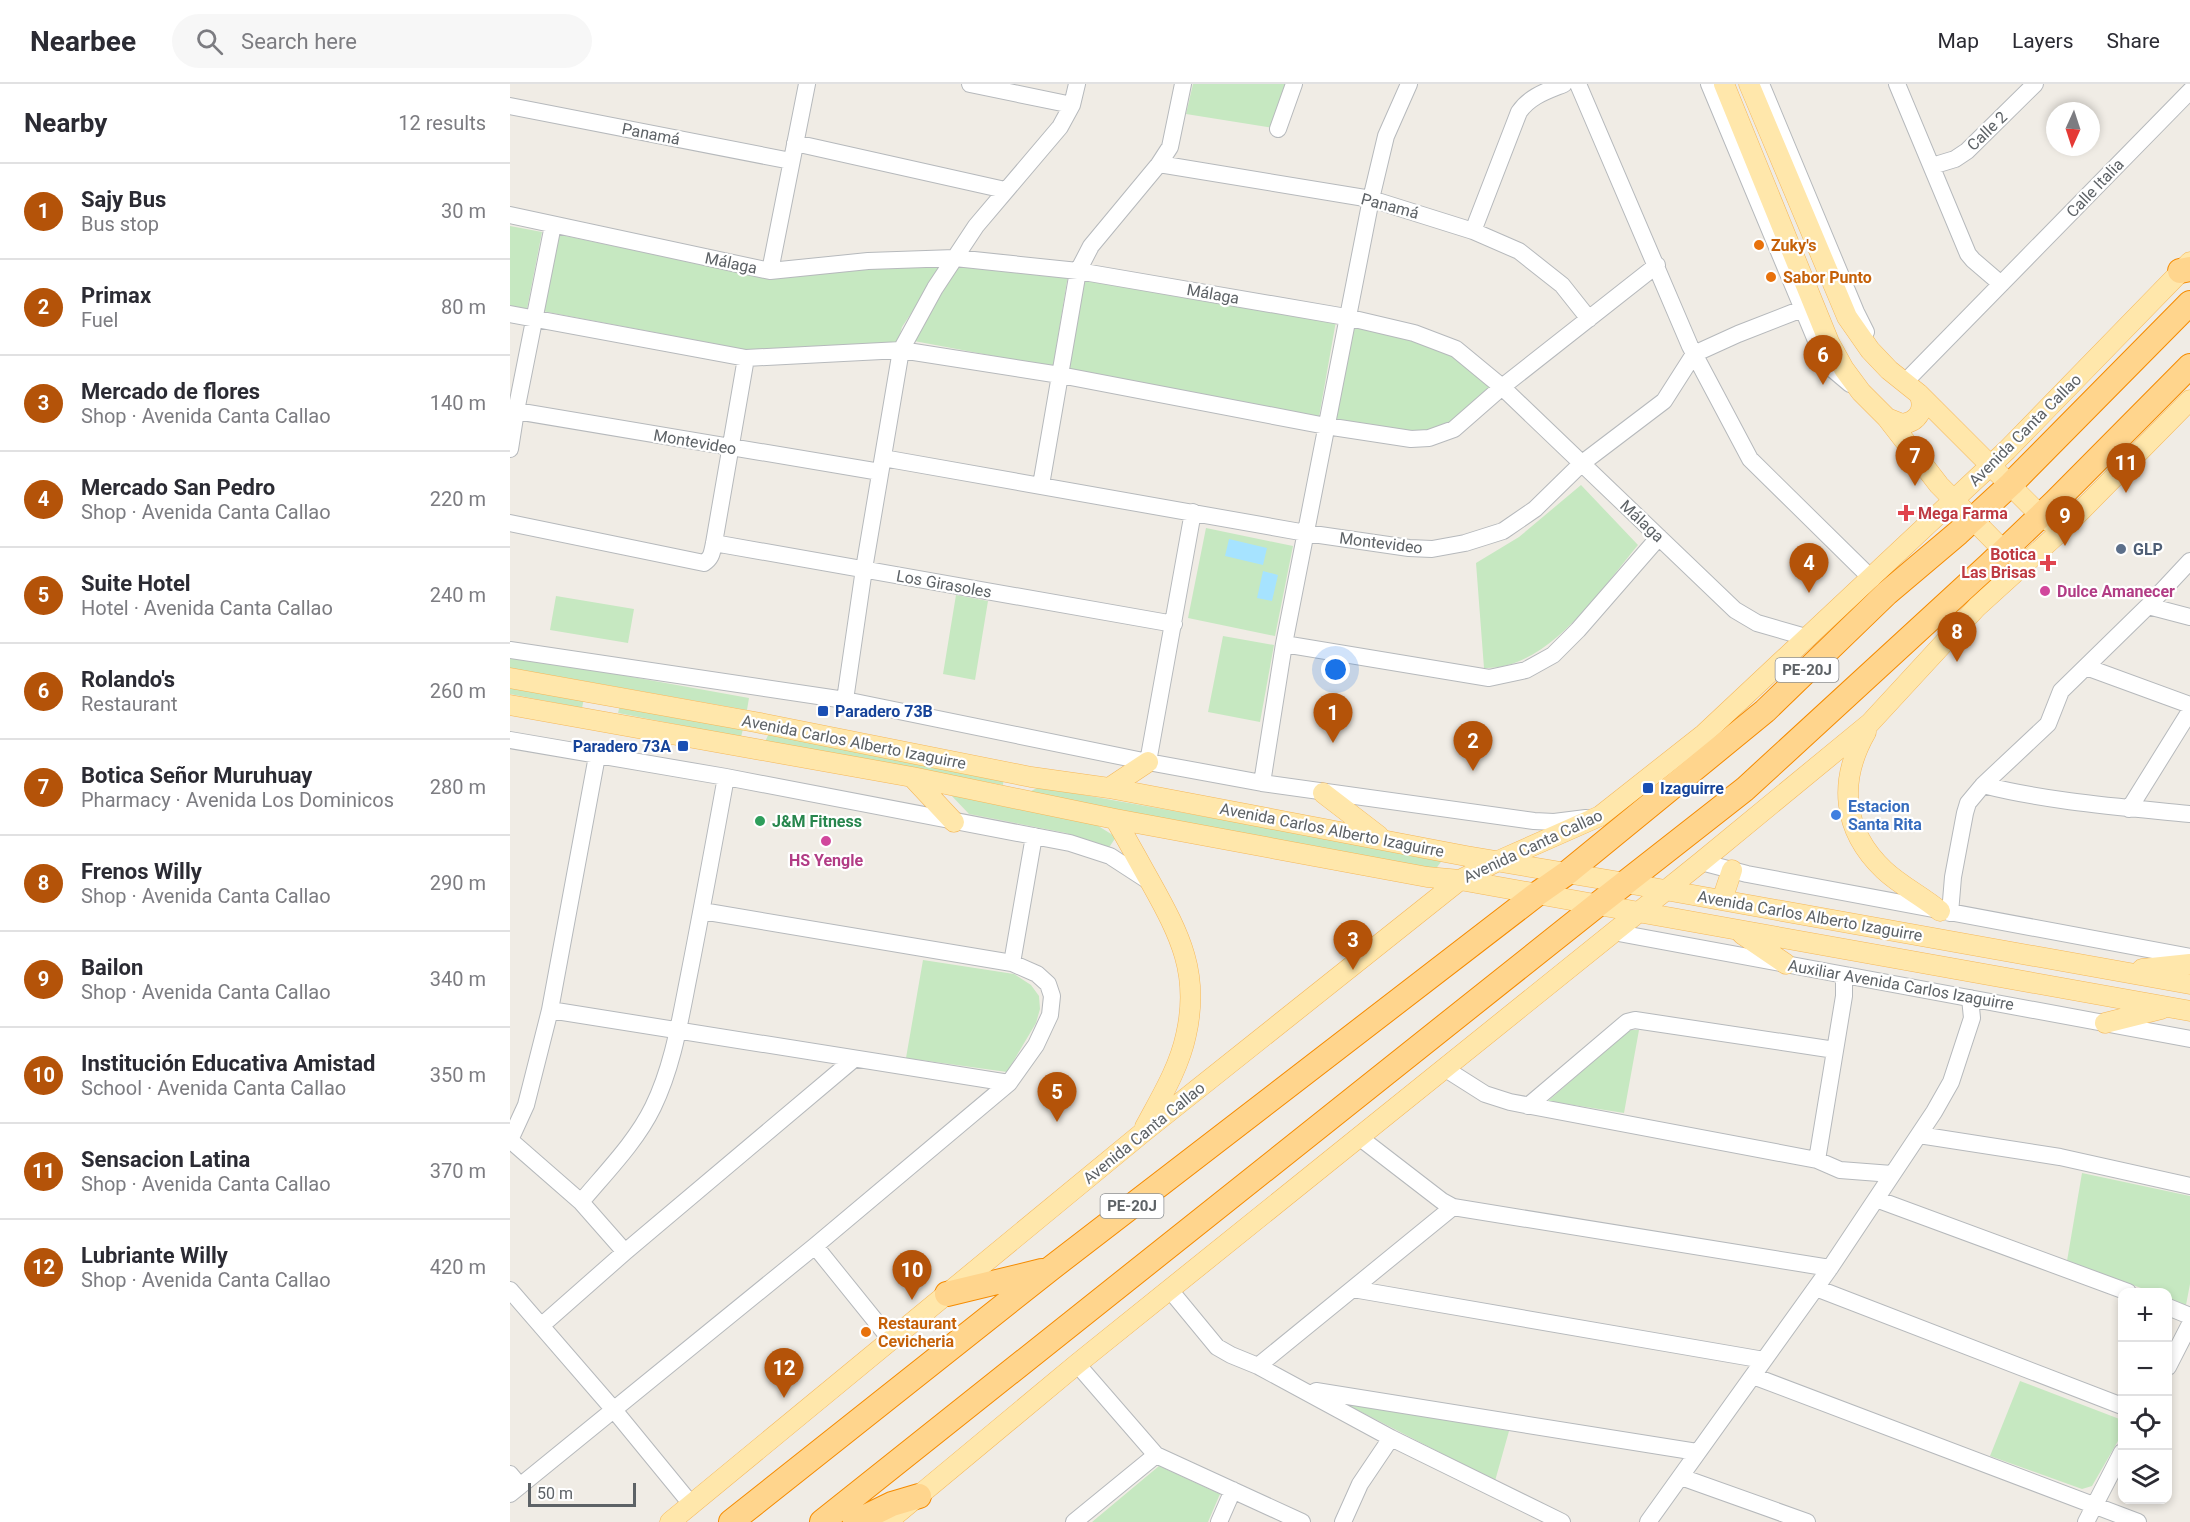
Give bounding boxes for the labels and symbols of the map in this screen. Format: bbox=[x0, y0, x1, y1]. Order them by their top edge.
north arrow bbox=[2046, 102, 2100, 156]
street label: Calle 2 bbox=[1963, 107, 2011, 155]
street label: Panamá bbox=[620, 119, 682, 149]
street label: Calle Italia bbox=[2062, 155, 2128, 221]
street label: Panamá bbox=[1359, 189, 1421, 223]
place label: Zuky's bbox=[1771, 236, 1816, 255]
marker: Zuky's bbox=[1752, 238, 1766, 252]
street label: Málaga bbox=[703, 248, 759, 278]
place label: Sabor Punto bbox=[1783, 268, 1872, 287]
marker: Sabor Punto bbox=[1764, 270, 1778, 284]
street label: Málaga bbox=[1185, 280, 1241, 308]
pin: 6 bbox=[1804, 336, 1842, 385]
street label: Avenida Canta Callao bbox=[1965, 370, 2085, 490]
street label: Montevideo bbox=[652, 425, 738, 459]
pin: 7 bbox=[1896, 436, 1934, 486]
pin: 11 bbox=[2106, 444, 2146, 493]
street label: Málaga bbox=[1616, 496, 1668, 546]
pin: 9 bbox=[2046, 496, 2084, 546]
place label: Mega Farma bbox=[1918, 504, 2008, 523]
marker: Mega Farma bbox=[1899, 506, 1913, 520]
street label: Montevideo bbox=[1338, 528, 1424, 558]
place label: GLP bbox=[2133, 540, 2163, 559]
marker: GLP bbox=[2114, 542, 2128, 556]
pin: 4 bbox=[1790, 544, 1828, 593]
place label: Botica Las Brisas bbox=[1961, 545, 2036, 582]
marker: Botica Las Brisas bbox=[2041, 556, 2055, 570]
street label: Los Girasoles bbox=[895, 566, 993, 602]
place label: Dulce Amanecer bbox=[2057, 582, 2175, 601]
marker: Dulce Amanecer bbox=[2038, 584, 2052, 598]
pin: 8 bbox=[1938, 612, 1976, 662]
your location bbox=[1321, 655, 1350, 684]
road number: PE-20J bbox=[1776, 658, 1838, 682]
pin: 1 bbox=[1314, 694, 1352, 743]
place label: Paradero 73B bbox=[835, 702, 933, 721]
marker: Paradero 73B bbox=[816, 704, 830, 718]
street label: Avenida Carlos Alberto Izaguirre bbox=[740, 711, 968, 773]
pin: 2 bbox=[1454, 722, 1492, 771]
place label: Paradero 73A bbox=[573, 737, 671, 756]
marker: Paradero 73A bbox=[676, 739, 690, 753]
place label: Izaguirre bbox=[1660, 779, 1724, 798]
marker: Izaguirre bbox=[1641, 781, 1655, 795]
place label: Estacion Santa Rita bbox=[1848, 797, 1922, 834]
street label: Avenida Carlos Alberto Izaguirre bbox=[1218, 799, 1446, 861]
street label: Avenida Canta Callao bbox=[1460, 805, 1606, 887]
marker: Estacion Santa Rita bbox=[1829, 808, 1843, 822]
place label: J&M Fitness bbox=[772, 812, 862, 831]
marker: J&M Fitness bbox=[753, 814, 767, 828]
marker: HS Yengle bbox=[819, 834, 833, 848]
place label: HS Yengle bbox=[789, 851, 863, 870]
street label: Avenida Carlos Alberto Izaguirre bbox=[1696, 887, 1924, 945]
pin: 3 bbox=[1334, 920, 1372, 970]
street label: Auxiliar Avenida Carlos Izaguirre bbox=[1787, 956, 2015, 1014]
pin: 5 bbox=[1038, 1072, 1076, 1122]
street label: Avenida Canta Callao bbox=[1079, 1078, 1209, 1188]
road number: PE-20J bbox=[1100, 1194, 1164, 1218]
pin: 10 bbox=[892, 1250, 932, 1300]
place label: Restaurant Cevicheria bbox=[878, 1314, 957, 1351]
marker: Restaurant Cevicheria bbox=[859, 1325, 873, 1339]
pin: 12 bbox=[764, 1348, 804, 1398]
scale bar bbox=[528, 1480, 636, 1508]

